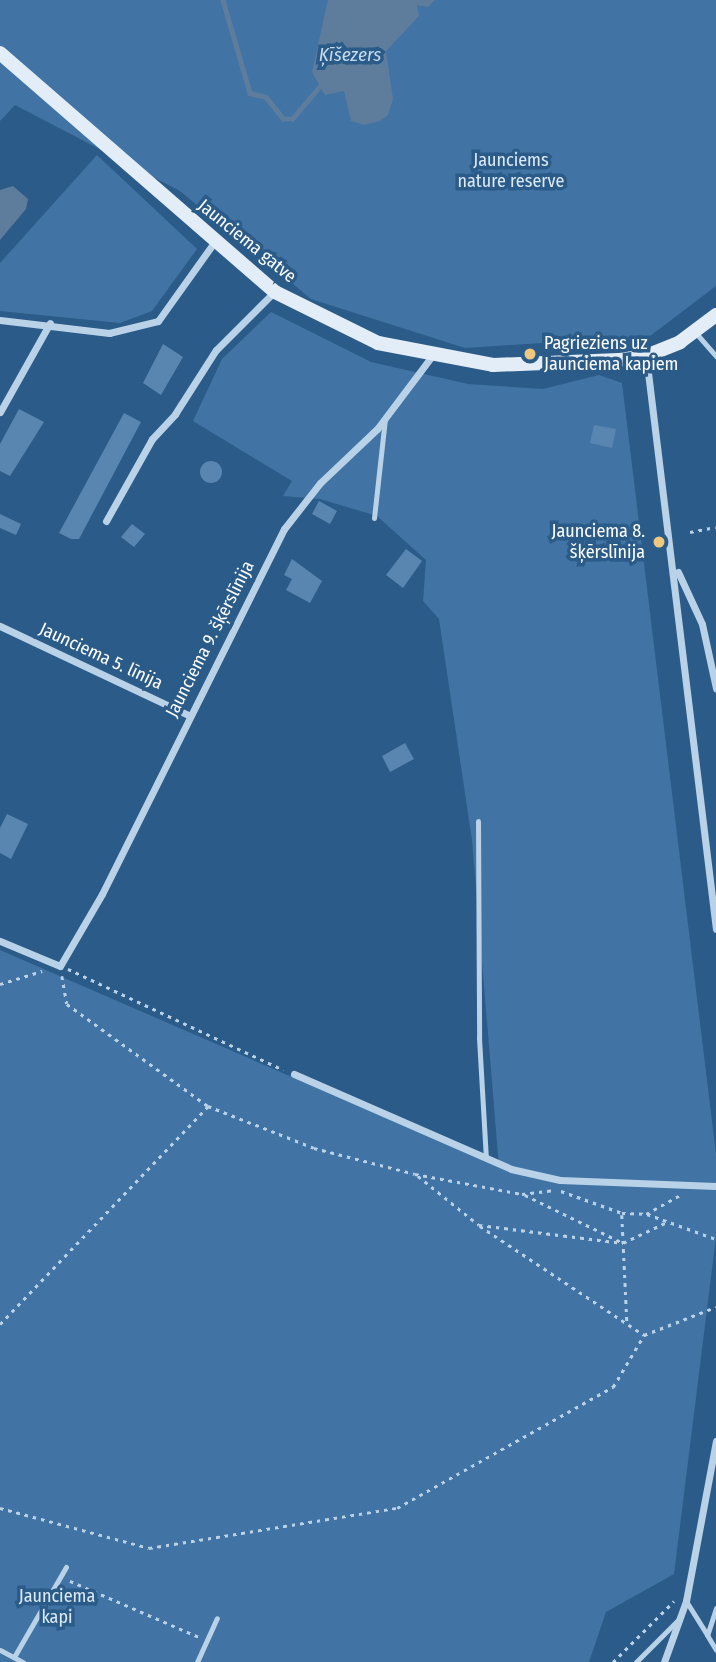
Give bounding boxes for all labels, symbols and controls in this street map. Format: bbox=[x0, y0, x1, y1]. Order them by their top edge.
water label: Ķīšezers bbox=[319, 44, 381, 66]
park label: Jaunciems nature reserve bbox=[458, 150, 564, 192]
street label: Jaunciema gatve bbox=[193, 195, 301, 287]
place label: Pagrieziens uz Jaunciema kapiem bbox=[544, 333, 678, 376]
marker: Pagrieziens uz Jaunciema kapiem bbox=[522, 346, 538, 362]
place label: Jaunciema 8. šķērslīnija bbox=[552, 521, 645, 564]
marker: Jaunciema 8. šķērslīnija bbox=[651, 534, 667, 550]
street label: Jaunciema 9. šķērslīnija bbox=[161, 557, 259, 721]
street label: Jaunciema 5. līnija bbox=[36, 618, 166, 694]
park label: Jaunciema kapi bbox=[19, 1586, 95, 1628]

